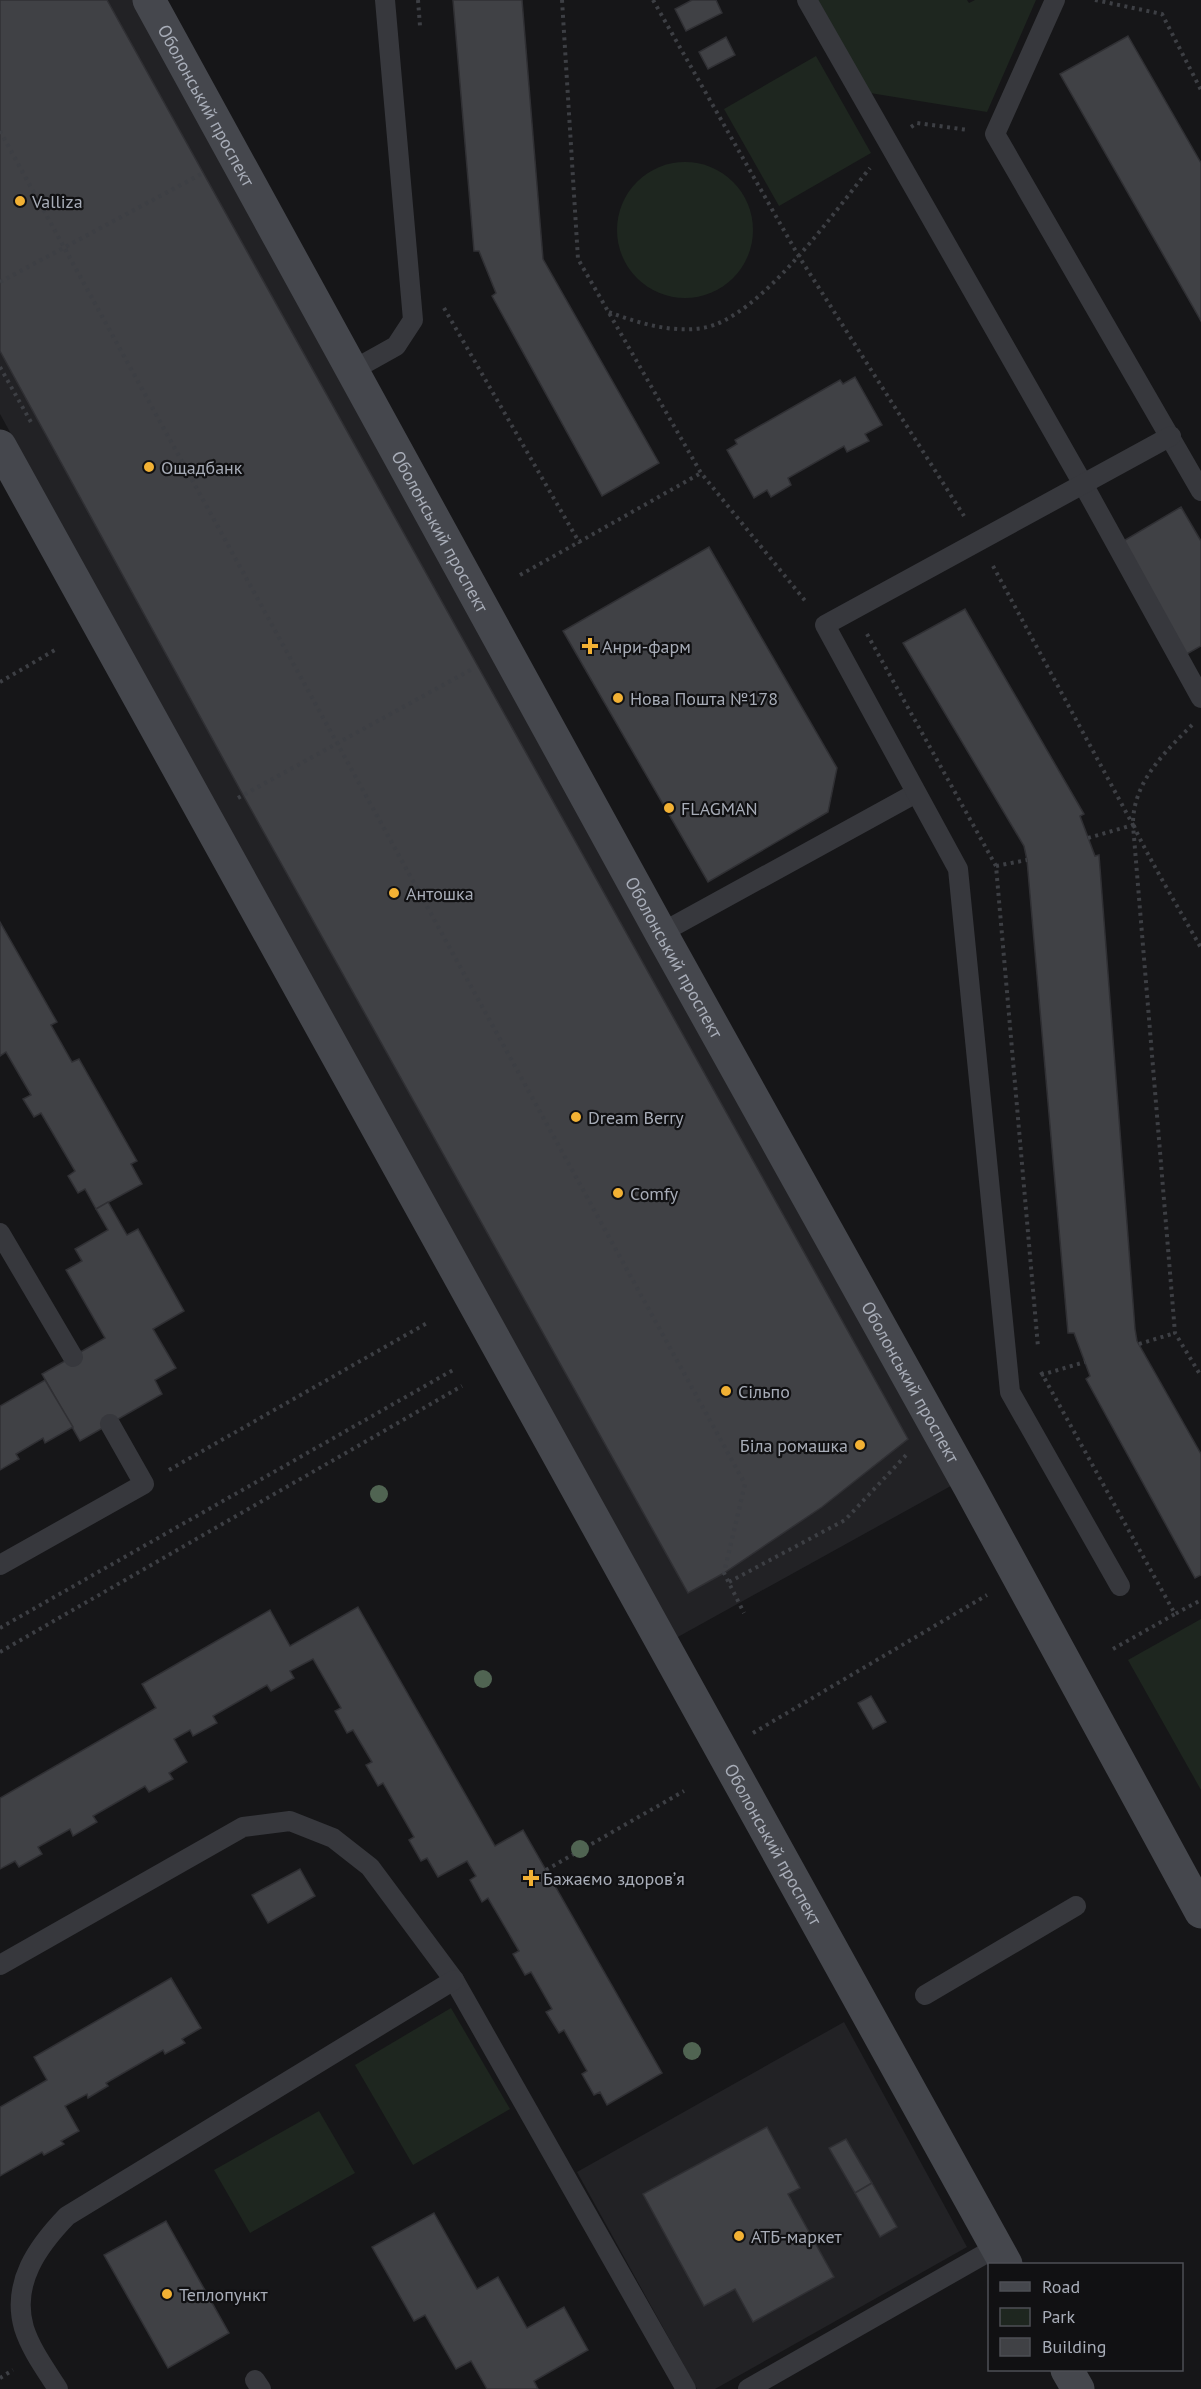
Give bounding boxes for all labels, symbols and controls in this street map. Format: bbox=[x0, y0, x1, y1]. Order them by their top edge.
street label: Оболонський проспект bbox=[153, 20, 261, 191]
place label: Valliza bbox=[31, 190, 83, 213]
marker: Valliza bbox=[13, 194, 27, 208]
street label: Оболонський проспект bbox=[387, 446, 495, 617]
place label: Ощадбанк bbox=[161, 456, 243, 479]
marker: Ощадбанк bbox=[142, 460, 156, 474]
place label: Анри-фарм bbox=[602, 635, 691, 658]
marker: Анри-фарм bbox=[583, 639, 597, 653]
place label: Нова Пошта №178 bbox=[630, 687, 778, 710]
marker: Нова Пошта №178 bbox=[611, 691, 625, 705]
place label: FLAGMAN bbox=[681, 797, 758, 820]
marker: FLAGMAN bbox=[662, 801, 676, 815]
street label: Оболонський проспект bbox=[621, 872, 729, 1043]
place label: Антошка bbox=[406, 882, 474, 905]
marker: Антошка bbox=[387, 886, 401, 900]
place label: Dream Berry bbox=[588, 1106, 684, 1129]
marker: Dream Berry bbox=[569, 1110, 583, 1124]
place label: Comfy bbox=[630, 1182, 679, 1205]
marker: Comfy bbox=[611, 1186, 625, 1200]
street label: Оболонський проспект bbox=[857, 1297, 966, 1467]
place label: Сільпо bbox=[738, 1380, 790, 1403]
marker: Сільпо bbox=[719, 1384, 733, 1398]
place label: Біла ромашка bbox=[740, 1434, 848, 1457]
marker: Біла ромашка bbox=[853, 1438, 867, 1452]
street label: Оболонський проспект bbox=[720, 1759, 828, 1930]
place label: Бажаємо здоровʼя bbox=[543, 1867, 685, 1890]
marker: Бажаємо здоровʼя bbox=[524, 1871, 538, 1885]
place label: АТБ-маркет bbox=[751, 2225, 843, 2248]
marker: АТБ-маркет bbox=[732, 2229, 746, 2243]
legend bbox=[988, 2263, 1183, 2371]
text: Road bbox=[1042, 2275, 1080, 2298]
place label: Теплопункт bbox=[179, 2283, 269, 2306]
marker: Теплопункт bbox=[160, 2287, 174, 2301]
text: Park bbox=[1042, 2305, 1075, 2328]
text: Building bbox=[1042, 2335, 1106, 2358]

